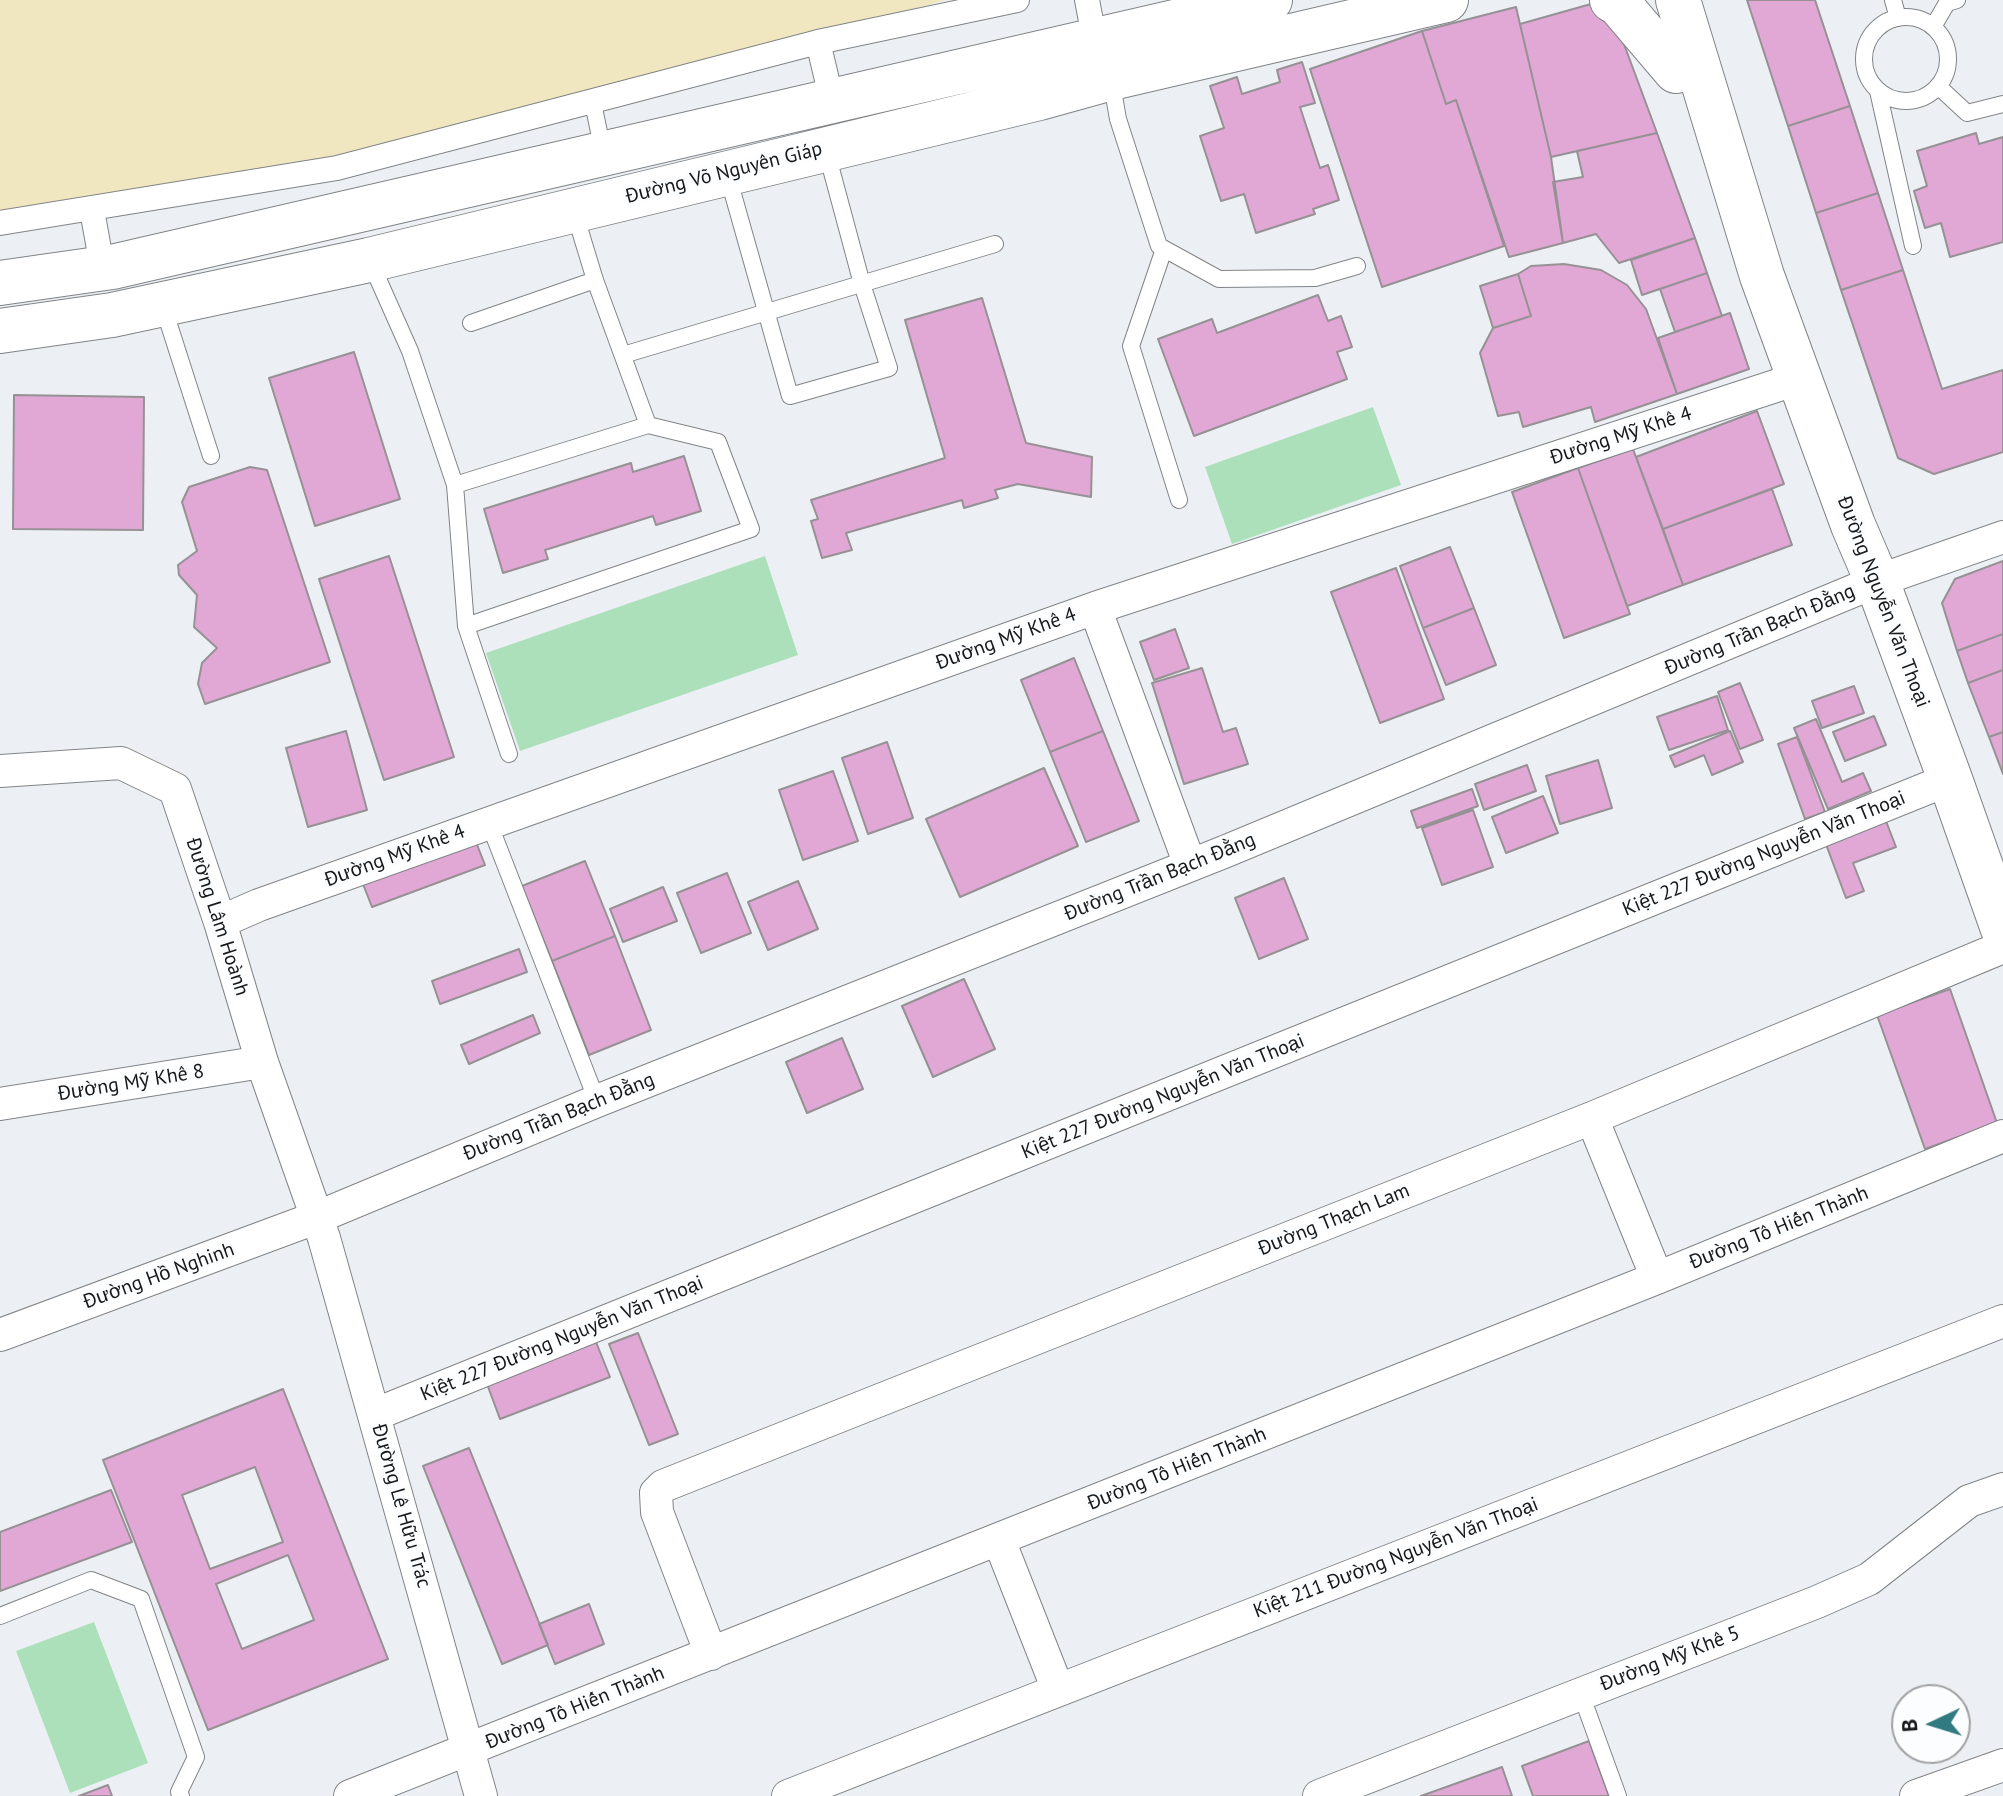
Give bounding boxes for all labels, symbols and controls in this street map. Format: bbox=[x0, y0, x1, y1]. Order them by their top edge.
street label: Đường Võ Nguyên Giáp bbox=[623, 137, 825, 209]
street label: Đường Mỹ Khê 4 bbox=[1547, 402, 1695, 470]
street label: Đường Nguyễn Văn Thoại bbox=[1832, 493, 1934, 711]
street label: Đường Trần Bạch Đằng bbox=[1661, 579, 1859, 681]
street label: Đường Mỹ Khê 4 bbox=[933, 603, 1079, 675]
street label: Kiệt 227 Đường Nguyễn Văn Thoại bbox=[1619, 786, 1909, 922]
street label: Đường Mỹ Khê 4 bbox=[322, 820, 468, 892]
street label: Đường Trần Bạch Đằng bbox=[1061, 828, 1259, 926]
street label: Đường Lâm Hoành bbox=[180, 835, 254, 999]
street label: Kiệt 227 Đường Nguyễn Văn Thoại bbox=[1018, 1029, 1308, 1165]
street label: Đường Mỹ Khê 8 bbox=[56, 1060, 206, 1106]
street label: Đường Trần Bạch Đằng bbox=[460, 1068, 658, 1166]
street label: Đường Thạch Lam bbox=[1255, 1179, 1413, 1261]
street label: Đường Tô Hiến Thành bbox=[1686, 1181, 1872, 1275]
street label: Đường Hồ Nghinh bbox=[80, 1238, 238, 1314]
street label: Kiệt 227 Đường Nguyễn Văn Thoại bbox=[417, 1271, 707, 1407]
street label: Đường Lê Hữu Trác bbox=[366, 1421, 436, 1591]
street label: Đường Tô Hiến Thành bbox=[1084, 1422, 1270, 1516]
street label: Kiệt 211 Đường Nguyễn Văn Thoại bbox=[1250, 1492, 1542, 1624]
street label: Đường Mỹ Khê 5 bbox=[1597, 1621, 1743, 1697]
street label: Đường Tô Hiến Thành bbox=[482, 1661, 668, 1755]
north arrow bbox=[1891, 1684, 1971, 1764]
text: B bbox=[1895, 1718, 1923, 1733]

